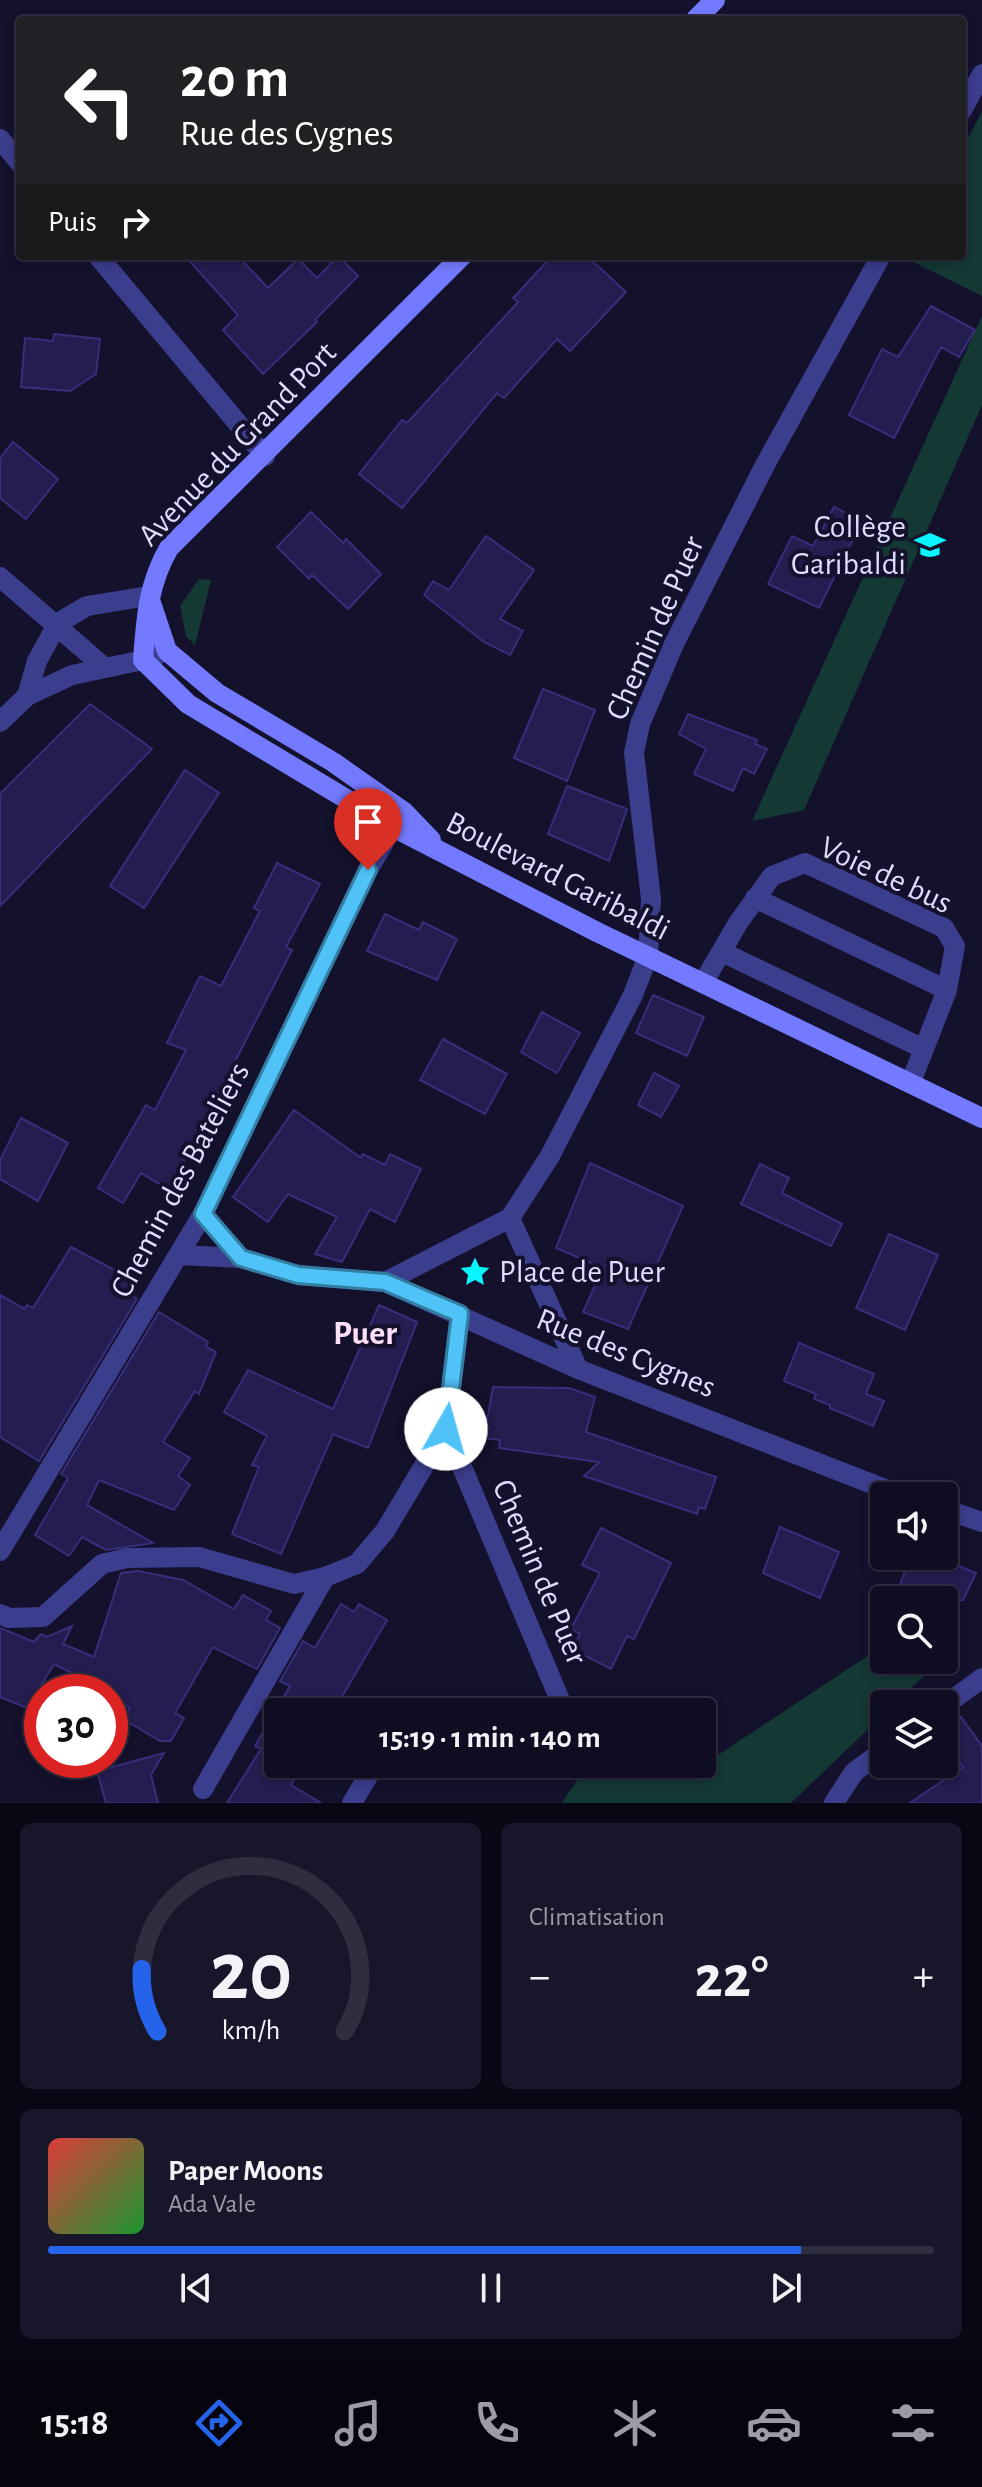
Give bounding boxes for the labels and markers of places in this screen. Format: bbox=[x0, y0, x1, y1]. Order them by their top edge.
place label: Collège Garibaldi bbox=[791, 511, 906, 580]
school or university icon: Collège Garibaldi bbox=[913, 528, 947, 562]
pin bbox=[334, 788, 402, 870]
place icon: Place de Puer bbox=[458, 1255, 492, 1289]
place label: Place de Puer bbox=[499, 1256, 665, 1288]

